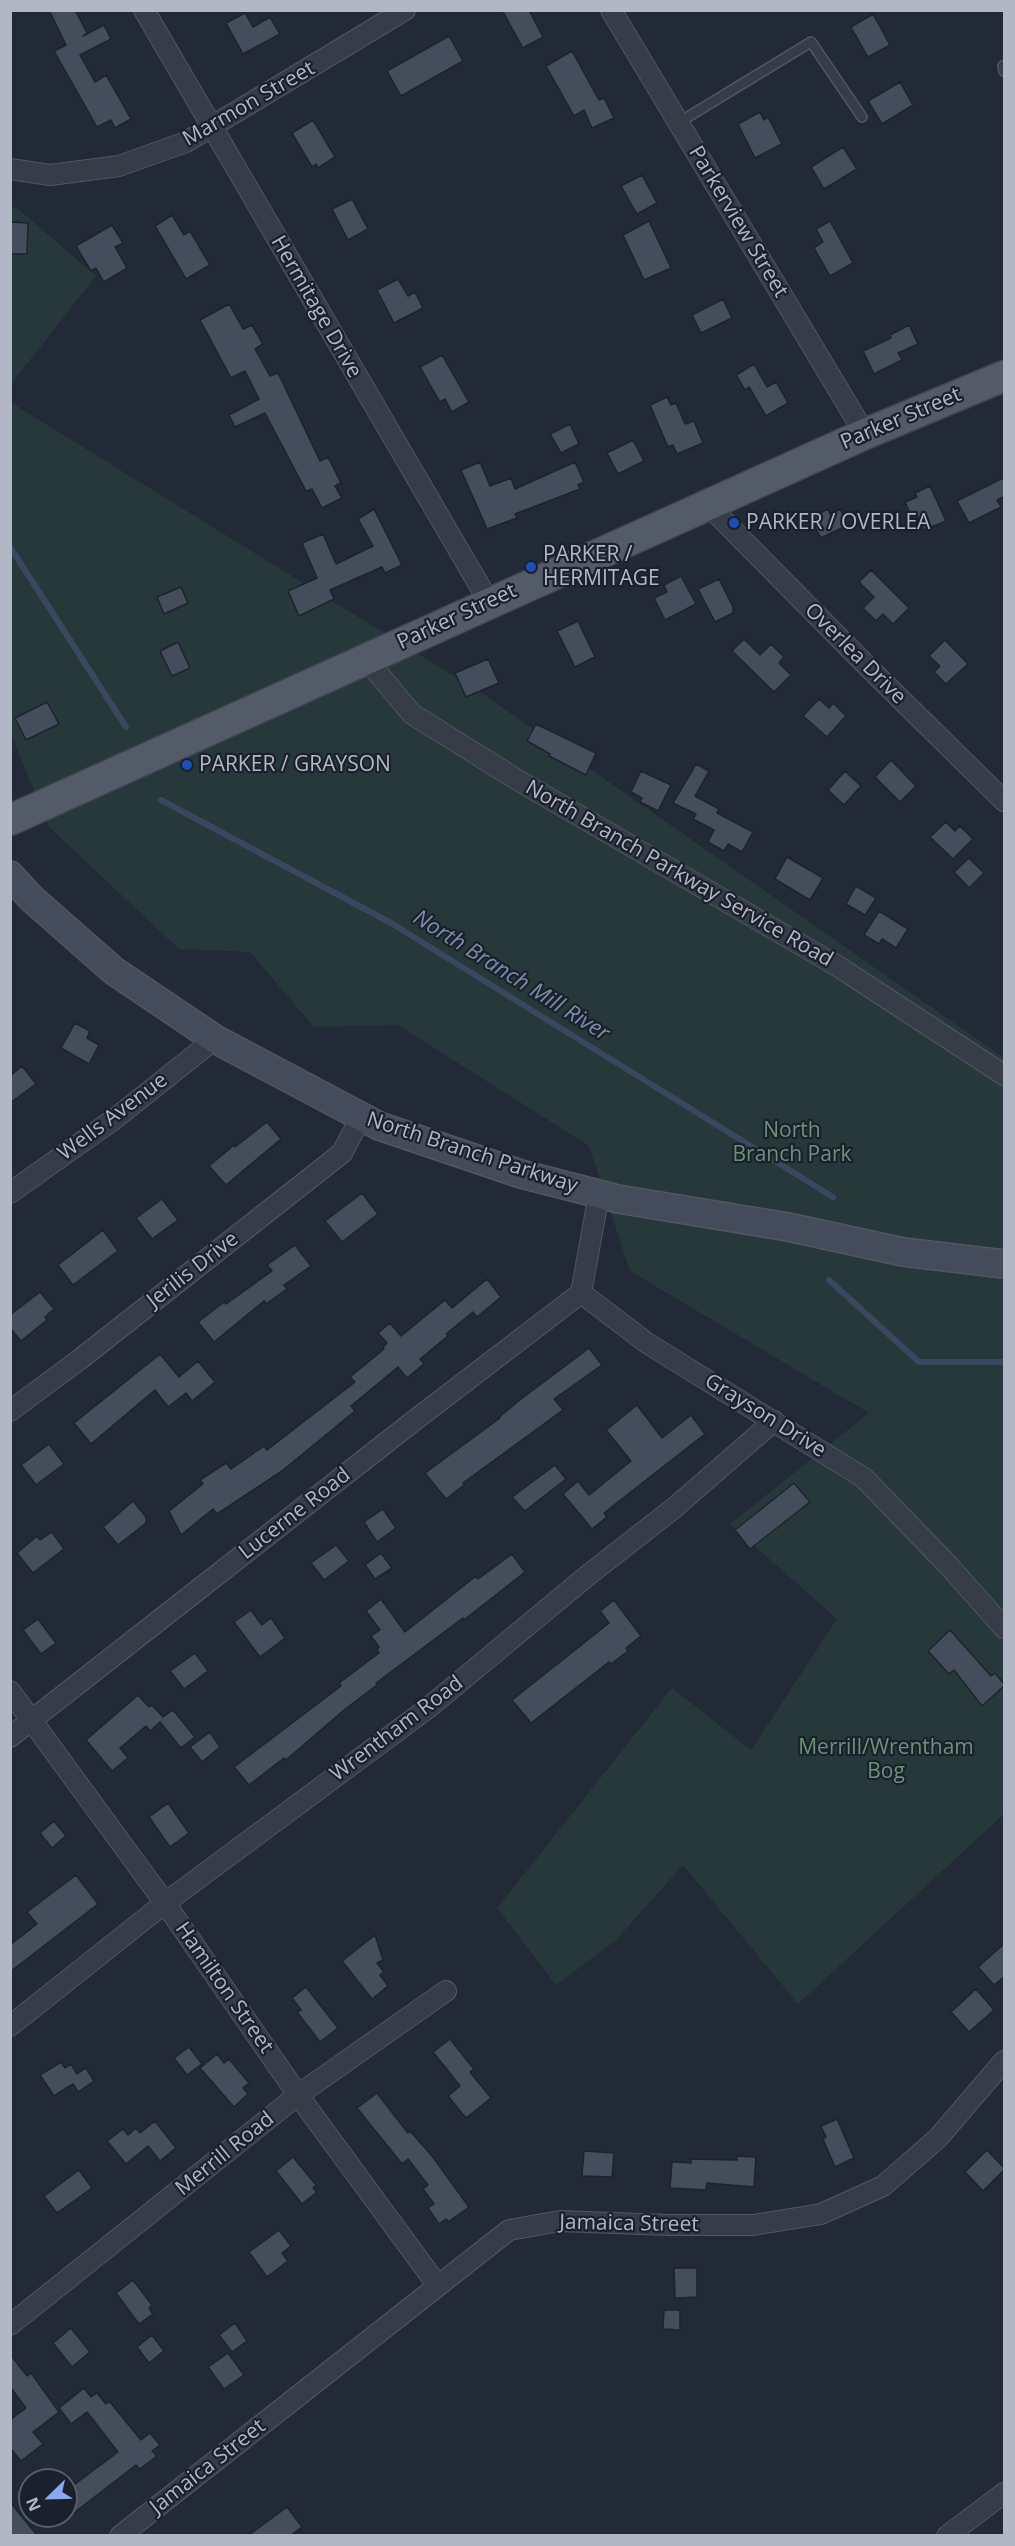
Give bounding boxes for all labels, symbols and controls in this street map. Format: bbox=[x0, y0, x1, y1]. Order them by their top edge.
street label: Marmon Street bbox=[179, 56, 319, 152]
street label: Parkerview Street bbox=[683, 142, 793, 302]
street label: Hermitage Drive bbox=[265, 232, 367, 382]
street label: Parker Street bbox=[837, 382, 965, 456]
place label: PARKER / OVERLEA bbox=[746, 510, 930, 536]
marker: PARKER / OVERLEA bbox=[727, 516, 741, 530]
place label: PARKER / HERMITAGE bbox=[543, 542, 660, 592]
marker: PARKER / HERMITAGE bbox=[524, 560, 538, 574]
street label: Parker Street bbox=[393, 578, 521, 656]
street label: Overlea Drive bbox=[799, 598, 911, 710]
place label: PARKER / GRAYSON bbox=[199, 752, 391, 778]
marker: PARKER / GRAYSON bbox=[180, 758, 194, 772]
street label: North Branch Parkway Service Road bbox=[521, 775, 837, 973]
water label: North Branch Mill River bbox=[408, 905, 614, 1047]
street label: Wells Avenue bbox=[53, 1068, 173, 1166]
street label: North Branch Parkway bbox=[363, 1107, 581, 1199]
park label: North Branch Park bbox=[732, 1118, 852, 1168]
street label: Jerilis Drive bbox=[142, 1227, 244, 1313]
street label: Grayson Drive bbox=[700, 1369, 830, 1463]
street label: Lucerne Road bbox=[234, 1463, 356, 1565]
street label: Wrentham Road bbox=[326, 1671, 468, 1787]
park label: Merrill/Wrentham Bog bbox=[798, 1735, 974, 1785]
street label: Hamilton Street bbox=[169, 1918, 279, 2058]
street label: Merrill Road bbox=[171, 2107, 279, 2201]
street label: Jamaica Street bbox=[559, 2210, 699, 2238]
street label: Jamaica Street bbox=[145, 2414, 271, 2520]
north arrow bbox=[18, 2468, 78, 2528]
text: N bbox=[21, 2494, 46, 2515]

